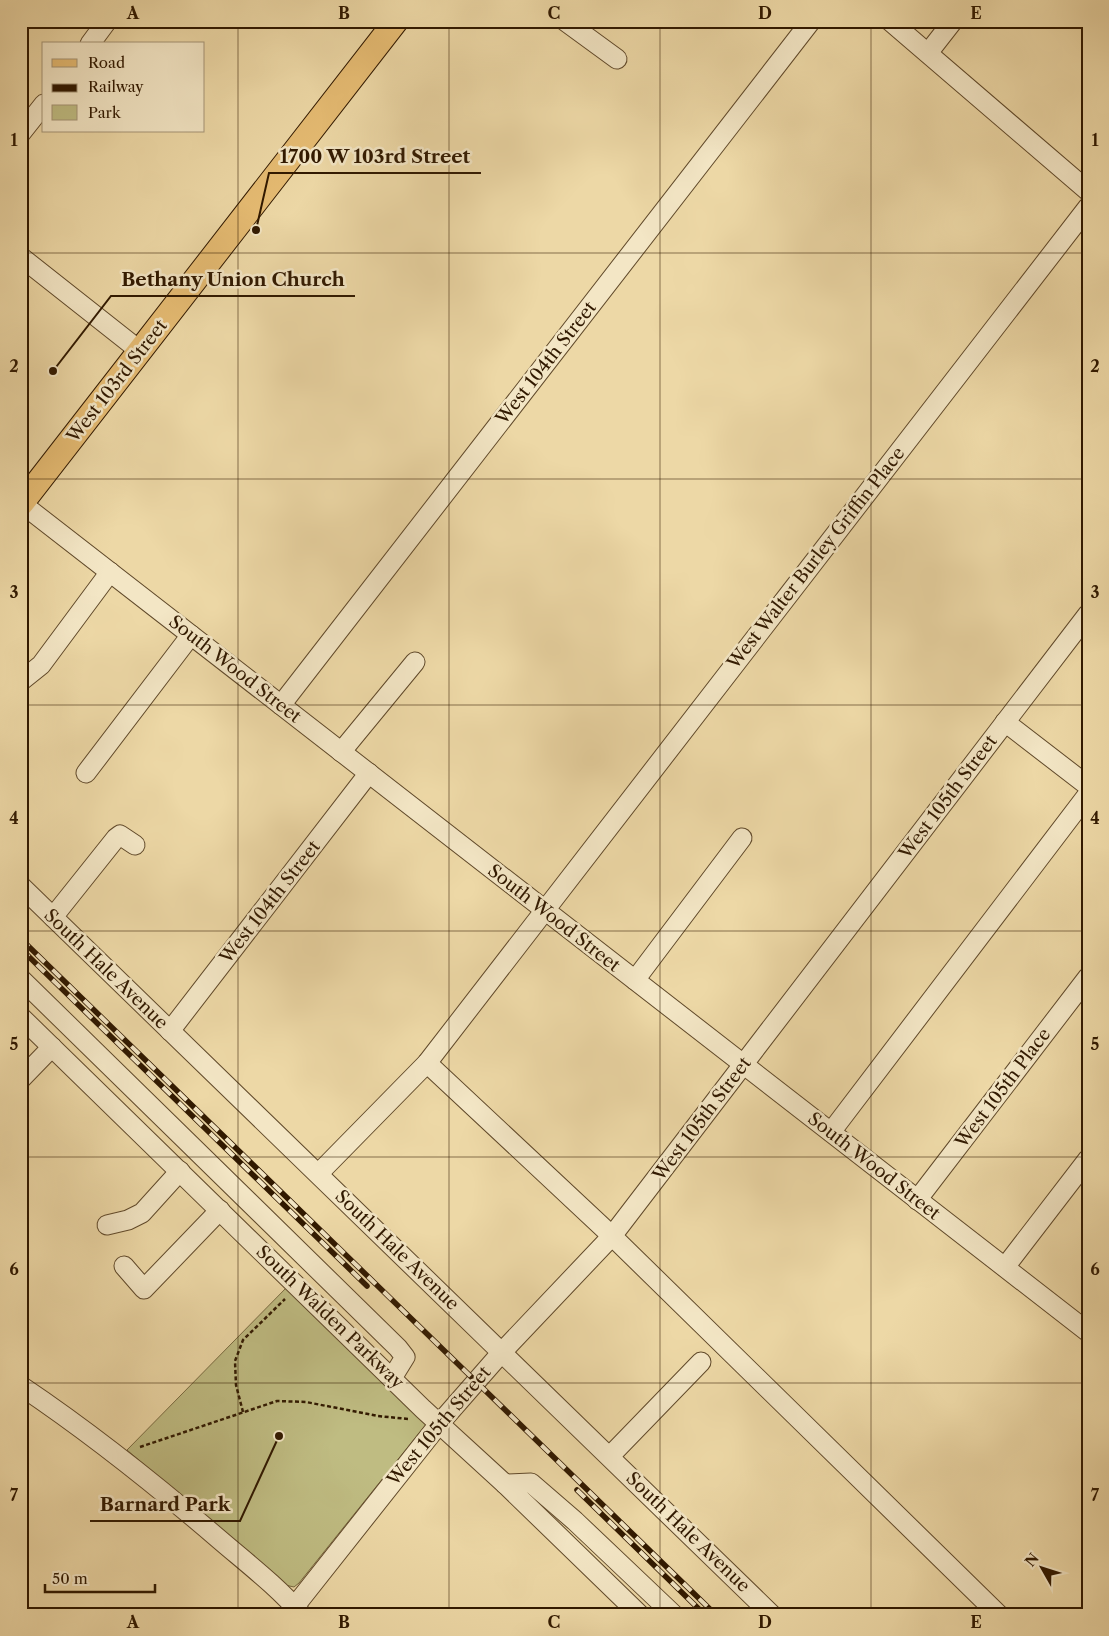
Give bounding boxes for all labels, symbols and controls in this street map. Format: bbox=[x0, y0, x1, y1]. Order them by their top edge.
text: A bbox=[126, 3, 140, 23]
text: B bbox=[338, 3, 350, 23]
text: C bbox=[548, 3, 560, 23]
text: D bbox=[758, 3, 772, 23]
text: E bbox=[970, 3, 982, 23]
legend bbox=[42, 42, 205, 132]
text: Road bbox=[88, 53, 125, 72]
text: Railway bbox=[88, 77, 144, 96]
text: Park bbox=[88, 103, 122, 122]
text: 1 bbox=[10, 130, 18, 150]
text: 1 bbox=[1091, 130, 1099, 150]
callout: 1700 W 103rd Street bbox=[269, 139, 481, 173]
text: 1700 W 103rd Street bbox=[280, 145, 471, 168]
callout: Bethany Union Church bbox=[111, 262, 355, 296]
text: Bethany Union Church bbox=[121, 268, 345, 291]
street label: West 104th Street bbox=[491, 297, 601, 430]
street label: West 103rd Street bbox=[61, 315, 172, 448]
text: 2 bbox=[9, 356, 19, 376]
text: 2 bbox=[1090, 356, 1100, 376]
street label: West Walter Burley Griffin Place bbox=[722, 443, 910, 674]
text: 3 bbox=[9, 582, 19, 602]
text: 3 bbox=[1090, 582, 1100, 602]
street label: South Wood Street bbox=[165, 611, 306, 728]
street label: West 105th Street bbox=[894, 730, 1002, 864]
text: 4 bbox=[9, 808, 19, 828]
text: 4 bbox=[1090, 808, 1100, 828]
street label: West 104th Street bbox=[215, 836, 325, 969]
street label: South Wood Street bbox=[484, 860, 625, 977]
street label: South Hale Avenue bbox=[40, 904, 172, 1034]
street label: West 105th Place bbox=[950, 1024, 1055, 1153]
text: 5 bbox=[10, 1034, 19, 1054]
text: 5 bbox=[1091, 1034, 1100, 1054]
street label: West 105th Street bbox=[648, 1052, 756, 1186]
street label: South Wood Street bbox=[804, 1108, 945, 1225]
street label: South Hale Avenue bbox=[331, 1185, 463, 1315]
street label: South Walden Parkway bbox=[252, 1241, 409, 1394]
text: 6 bbox=[9, 1259, 19, 1279]
text: 6 bbox=[1090, 1259, 1100, 1279]
street label: West 105th Street bbox=[382, 1361, 496, 1491]
street label: South Hale Avenue bbox=[622, 1467, 754, 1597]
text: 7 bbox=[10, 1485, 19, 1505]
text: 7 bbox=[1091, 1485, 1100, 1505]
callout: Barnard Park bbox=[90, 1487, 240, 1521]
text: Barnard Park bbox=[100, 1493, 231, 1516]
north arrow bbox=[1016, 1544, 1066, 1594]
text: N bbox=[1021, 1549, 1043, 1570]
scale bar bbox=[45, 1561, 155, 1593]
text: 50 m bbox=[52, 1569, 88, 1588]
text: A bbox=[126, 1612, 140, 1632]
text: B bbox=[338, 1612, 350, 1632]
text: C bbox=[548, 1612, 560, 1632]
text: D bbox=[758, 1612, 772, 1632]
text: E bbox=[970, 1612, 982, 1632]

